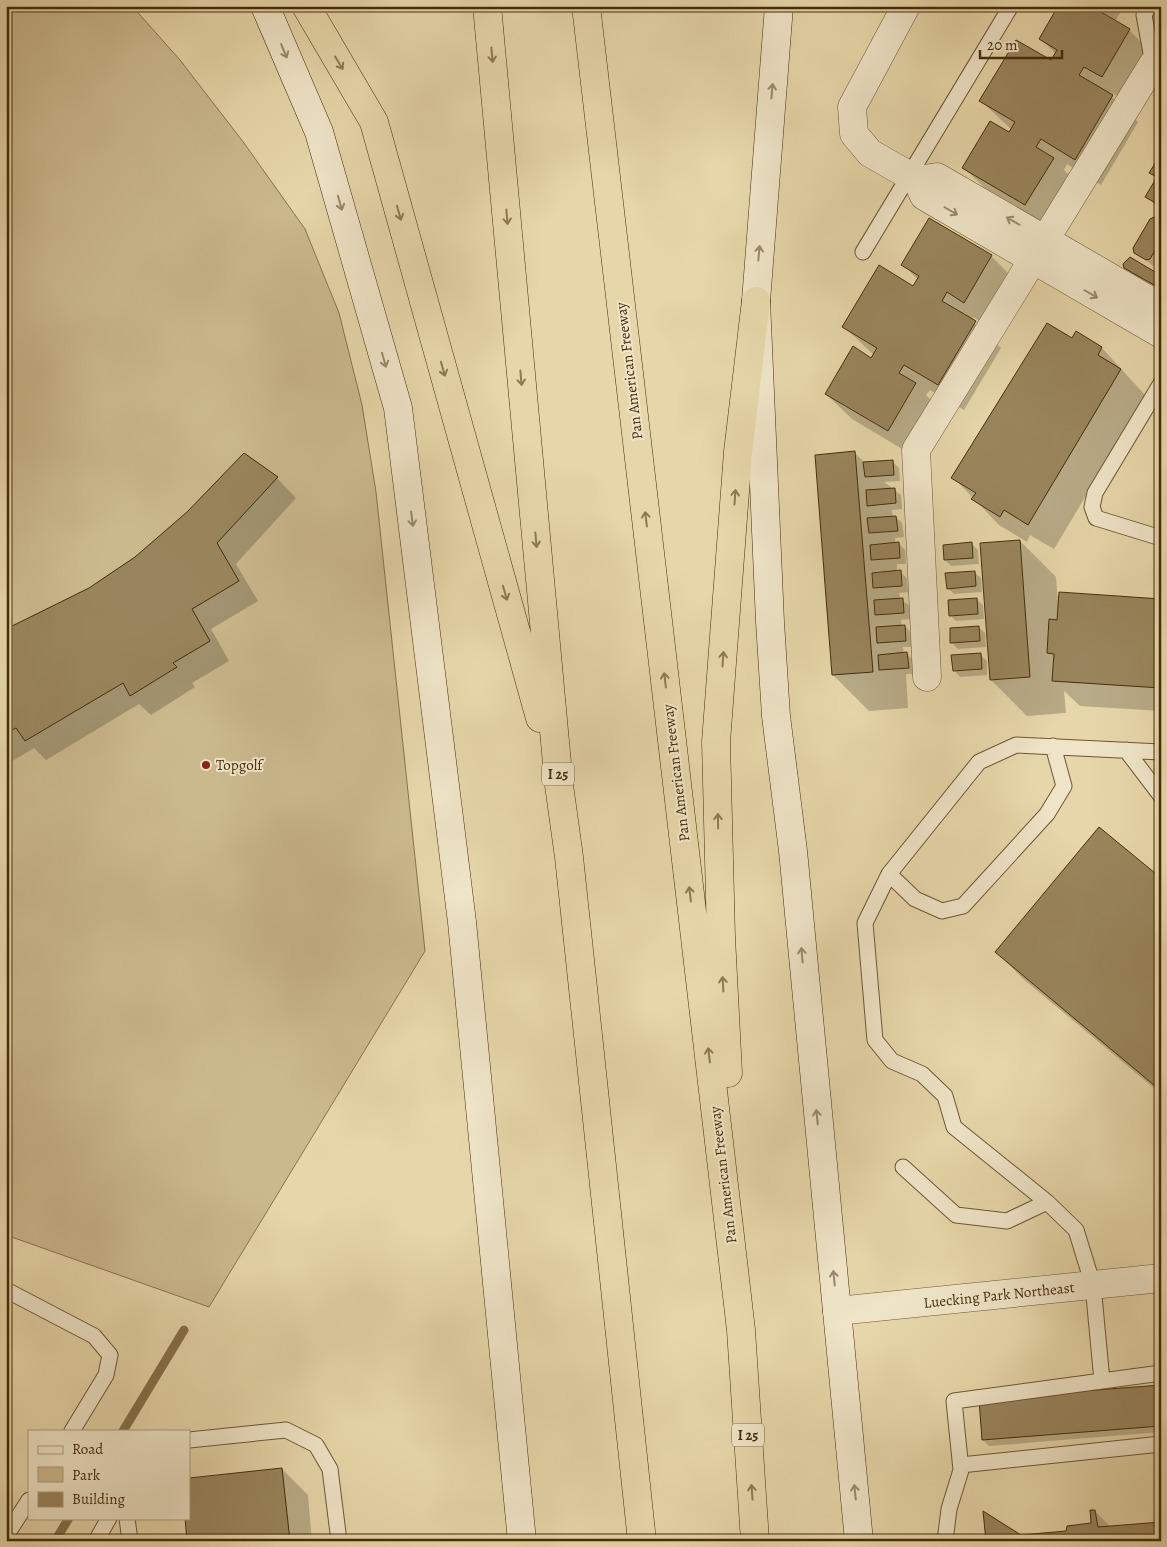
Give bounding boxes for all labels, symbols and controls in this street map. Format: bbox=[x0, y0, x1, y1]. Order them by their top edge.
scale bar bbox=[980, 28, 1062, 60]
text: 20 m bbox=[987, 35, 1018, 55]
one-way arrow bbox=[280, 43, 290, 58]
one-way arrow bbox=[487, 47, 497, 63]
one-way arrow bbox=[335, 56, 345, 70]
one-way arrow bbox=[768, 83, 777, 99]
one-way arrow bbox=[335, 195, 345, 211]
one-way arrow bbox=[395, 204, 405, 220]
one-way arrow bbox=[944, 207, 958, 217]
one-way arrow bbox=[502, 208, 511, 224]
one-way arrow bbox=[1006, 215, 1020, 225]
one-way arrow bbox=[755, 245, 764, 261]
one-way arrow bbox=[1084, 289, 1098, 299]
street label: Pan American Freeway bbox=[611, 301, 647, 441]
one-way arrow bbox=[380, 351, 390, 367]
one-way arrow bbox=[439, 361, 448, 377]
one-way arrow bbox=[517, 370, 526, 386]
one-way arrow bbox=[730, 489, 739, 505]
one-way arrow bbox=[407, 511, 417, 527]
one-way arrow bbox=[641, 511, 651, 527]
one-way arrow bbox=[531, 532, 541, 548]
one-way arrow bbox=[501, 585, 511, 601]
one-way arrow bbox=[718, 651, 727, 667]
one-way arrow bbox=[660, 673, 670, 689]
street label: Pan American Freeway bbox=[658, 703, 694, 843]
place label: Topgolf bbox=[216, 755, 264, 775]
marker: Topgolf bbox=[200, 759, 212, 771]
road number: I 25 bbox=[542, 762, 574, 786]
one-way arrow bbox=[713, 814, 723, 830]
one-way arrow bbox=[685, 886, 695, 902]
one-way arrow bbox=[797, 947, 807, 963]
one-way arrow bbox=[719, 976, 728, 992]
one-way arrow bbox=[704, 1048, 714, 1064]
street label: Pan American Freeway bbox=[705, 1105, 741, 1245]
one-way arrow bbox=[812, 1109, 822, 1125]
one-way arrow bbox=[829, 1271, 839, 1287]
street label: Luecking Park Northeast bbox=[923, 1277, 1076, 1313]
road number: I 25 bbox=[732, 1424, 764, 1446]
legend bbox=[28, 1430, 190, 1520]
text: Road bbox=[72, 1439, 104, 1459]
text: Park bbox=[72, 1465, 101, 1485]
one-way arrow bbox=[747, 1484, 756, 1500]
one-way arrow bbox=[850, 1485, 860, 1501]
text: Building bbox=[72, 1489, 125, 1509]

